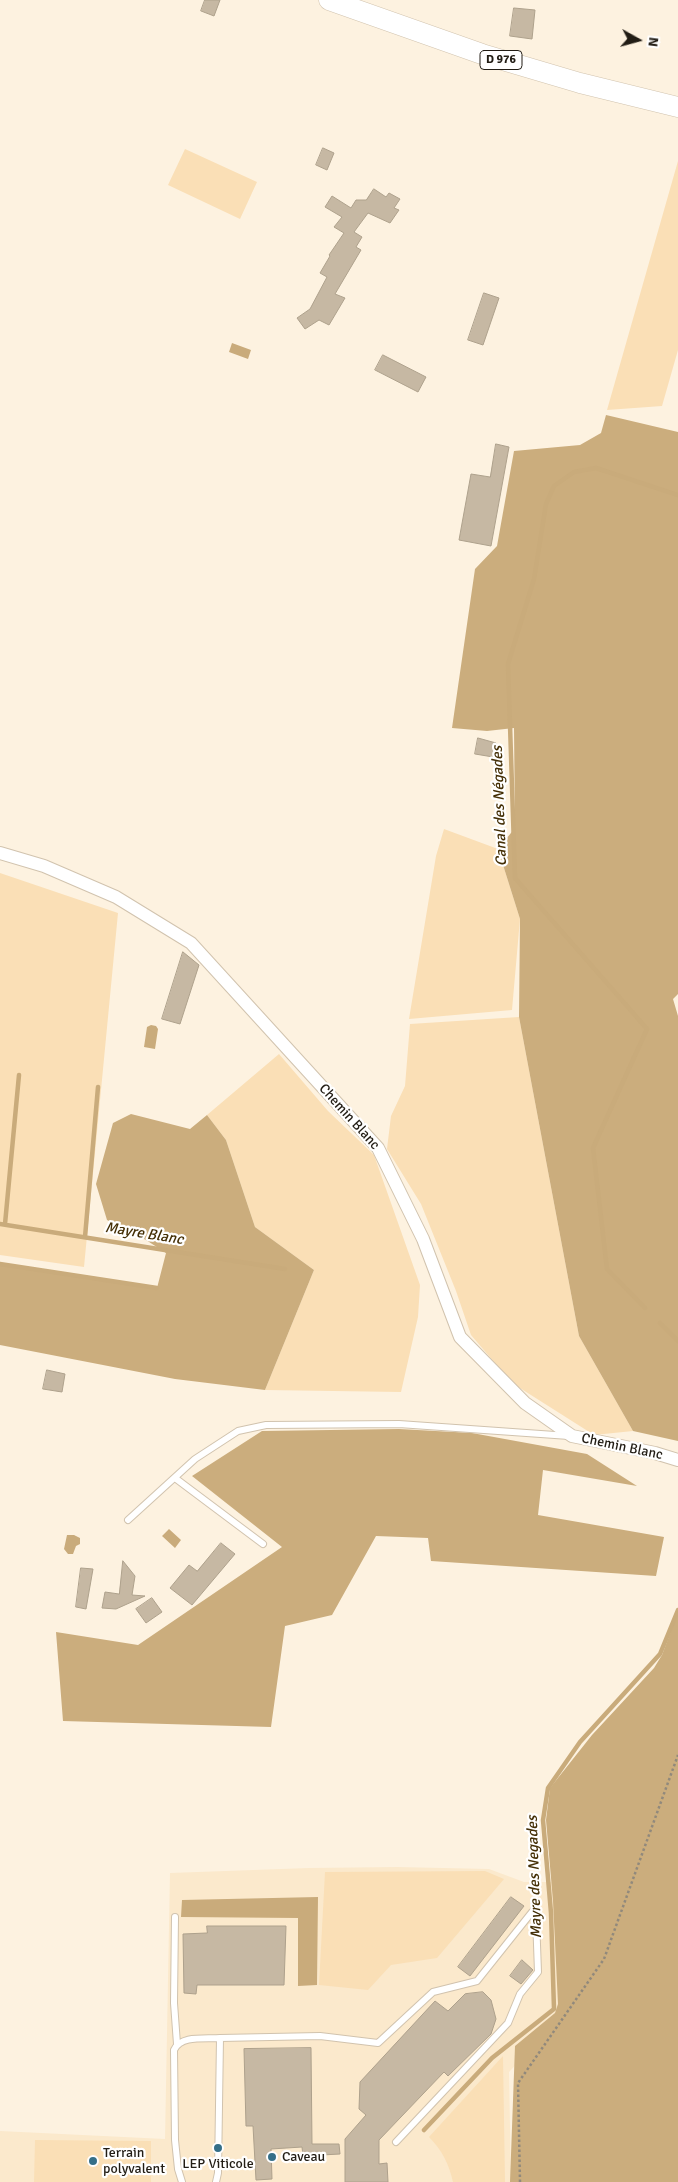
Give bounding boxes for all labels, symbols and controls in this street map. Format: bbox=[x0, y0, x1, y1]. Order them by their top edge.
north arrow bbox=[613, 15, 663, 65]
text: N bbox=[644, 36, 662, 48]
road number: D 976 bbox=[480, 50, 522, 70]
water label: Canal des Négades bbox=[489, 745, 511, 867]
street label: Chemin Blanc bbox=[315, 1081, 383, 1153]
water label: Mayre Blanc bbox=[104, 1219, 184, 1249]
street label: Chemin Blanc bbox=[580, 1430, 664, 1464]
water label: Mayre des Negades bbox=[524, 1815, 546, 1939]
marker: LEP Viticole bbox=[212, 2142, 224, 2154]
place label: Terrain polyvalent bbox=[103, 2145, 165, 2178]
place label: Caveau bbox=[282, 2149, 325, 2165]
marker: Caveau bbox=[266, 2151, 278, 2163]
marker: Terrain polyvalent bbox=[87, 2155, 99, 2167]
place label: LEP Viticole bbox=[182, 2156, 254, 2172]

